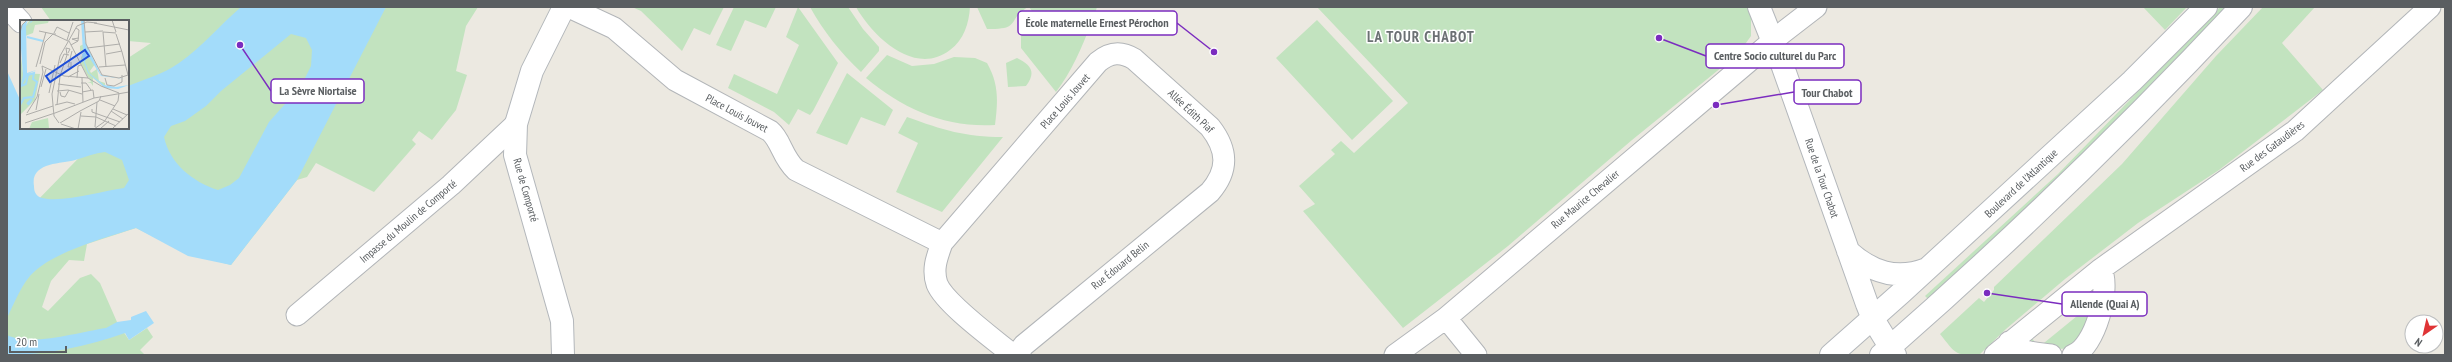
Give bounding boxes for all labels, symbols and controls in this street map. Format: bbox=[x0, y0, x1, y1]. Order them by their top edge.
callout: École maternelle Ernest Pérochon bbox=[1018, 11, 1177, 35]
text: École maternelle Ernest Pérochon bbox=[1025, 15, 1169, 30]
inset map bbox=[20, 20, 129, 129]
district label: LA TOUR CHABOT bbox=[1367, 27, 1475, 46]
callout: Centre Socio culturel du Parc bbox=[1706, 44, 1844, 68]
text: Centre Socio culturel du Parc bbox=[1714, 48, 1837, 63]
street label: Place Louis Jouvet bbox=[1037, 71, 1093, 131]
callout: La Sèvre Niortaise bbox=[271, 79, 364, 103]
callout: Tour Chabot bbox=[1794, 80, 1861, 104]
text: La Sèvre Niortaise bbox=[279, 83, 357, 98]
text: Tour Chabot bbox=[1802, 85, 1853, 100]
street label: Allée Édith Piaf bbox=[1165, 86, 1218, 137]
street label: Place Louis Jouvet bbox=[703, 91, 771, 135]
street label: Rue des Gataudières bbox=[2237, 117, 2307, 175]
street label: Rue de la Tour Chabot bbox=[1802, 136, 1842, 220]
street label: Boulevard de l'Atlantique bbox=[1982, 145, 2061, 220]
street label: Rue de Comporté bbox=[510, 157, 542, 224]
street label: Rue Maurice Chevalier bbox=[1548, 166, 1622, 232]
street label: Impasse du Moulin de Comporté bbox=[357, 176, 460, 266]
street label: Rue Édouard Belin bbox=[1088, 237, 1152, 292]
callout: Allende (Quai A) bbox=[2062, 292, 2147, 316]
text: Allende (Quai A) bbox=[2069, 296, 2140, 311]
north arrow bbox=[2404, 314, 2444, 354]
scale bar bbox=[10, 328, 66, 354]
text: 20 m bbox=[16, 334, 37, 349]
text: N bbox=[2412, 335, 2425, 350]

